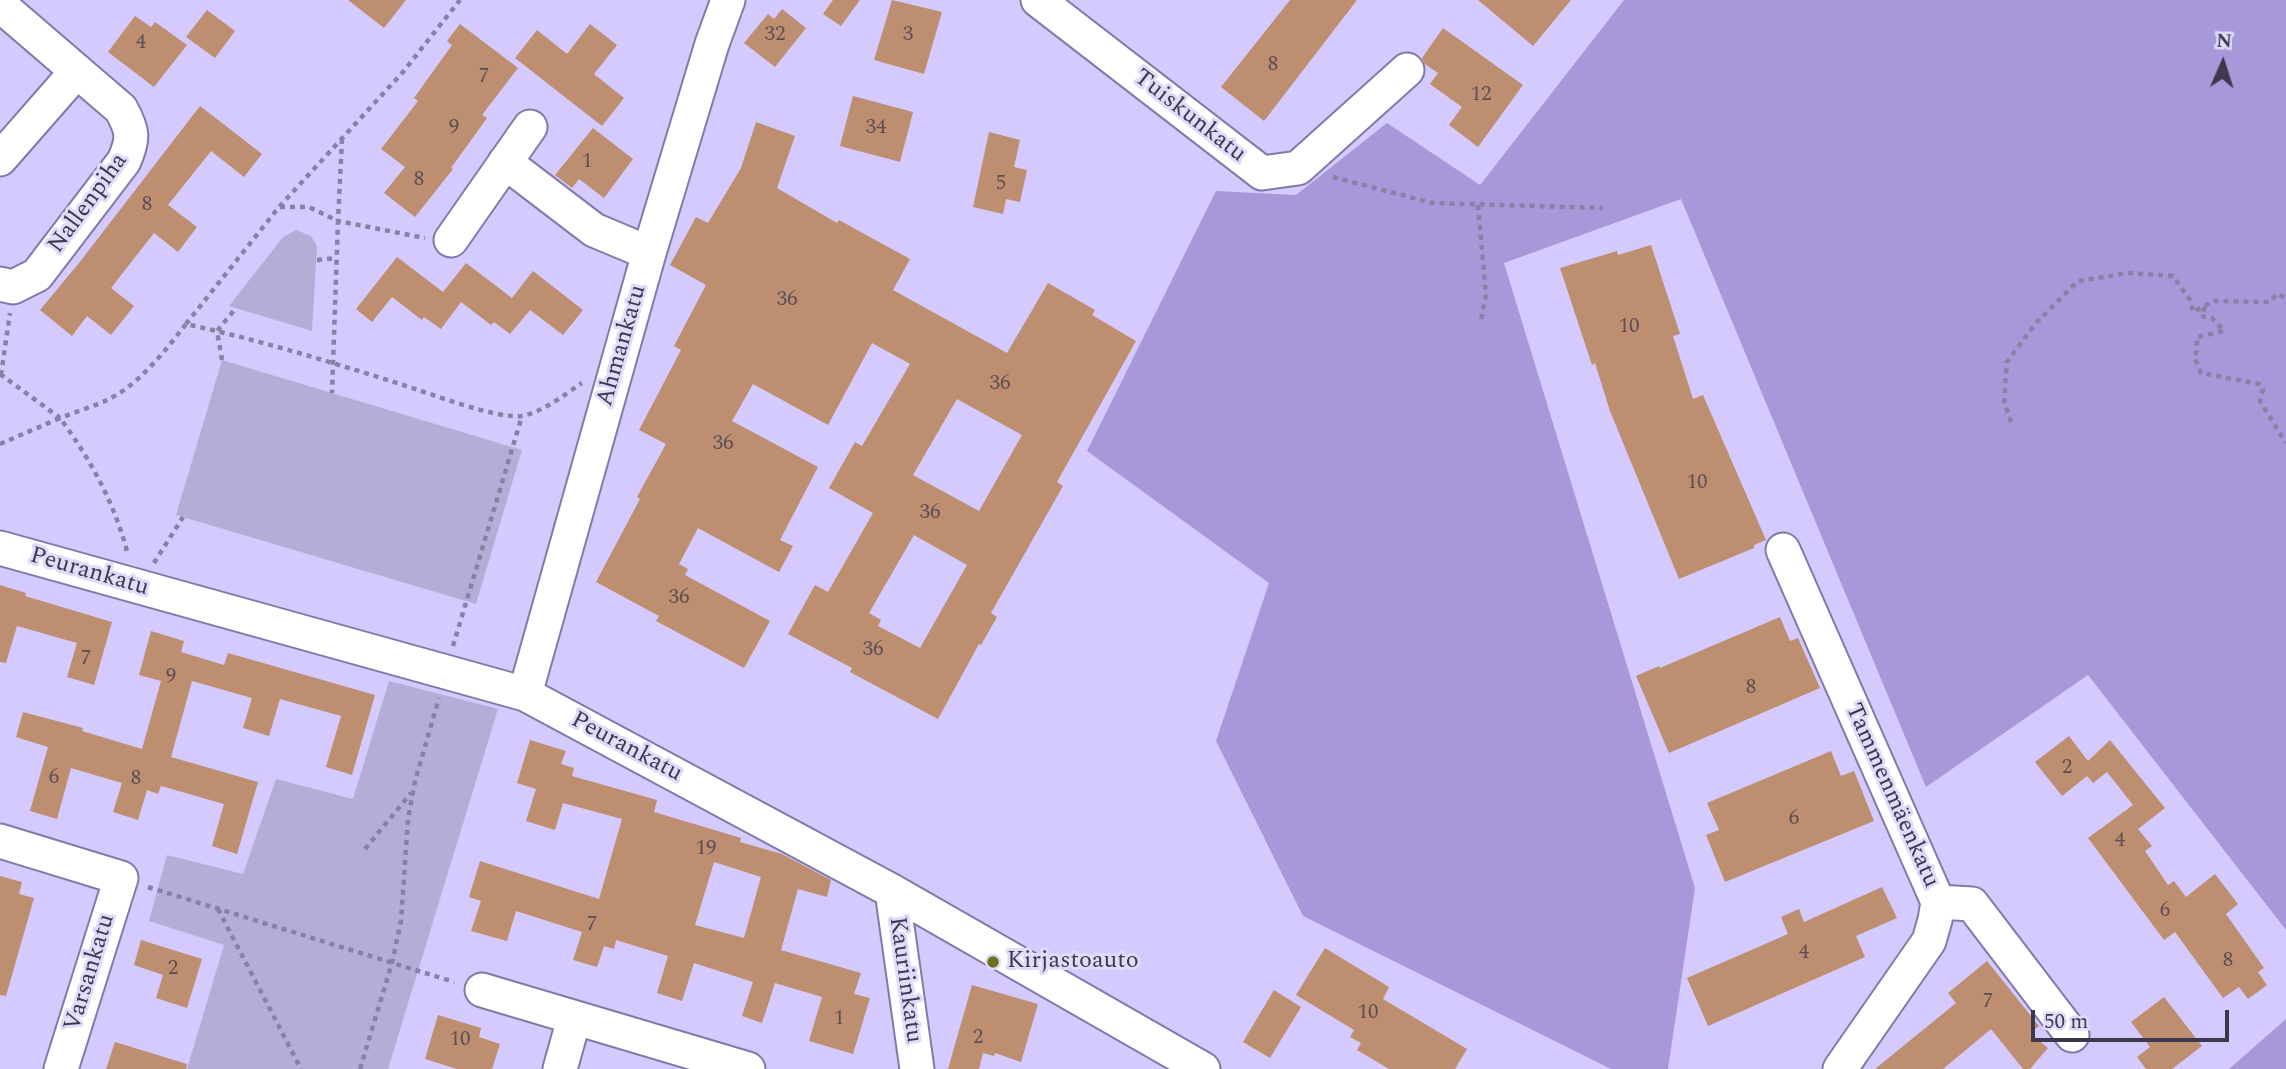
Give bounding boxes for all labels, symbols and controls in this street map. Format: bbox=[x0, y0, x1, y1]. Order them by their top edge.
house number: 32 bbox=[765, 23, 785, 49]
house number: 3 bbox=[903, 23, 913, 49]
text: N bbox=[2216, 27, 2233, 56]
north arrow bbox=[2188, 28, 2258, 98]
house number: 4 bbox=[136, 31, 146, 57]
house number: 8 bbox=[1268, 53, 1278, 79]
street label: Tuiskunkatu bbox=[1127, 64, 1251, 170]
house number: 7 bbox=[479, 65, 489, 91]
house number: 12 bbox=[1471, 83, 1491, 109]
house number: 9 bbox=[449, 116, 459, 142]
house number: 34 bbox=[866, 116, 886, 142]
street label: Nallenpiha bbox=[43, 148, 135, 260]
house number: 1 bbox=[582, 150, 592, 176]
house number: 8 bbox=[414, 168, 424, 194]
house number: 5 bbox=[996, 172, 1006, 198]
house number: 8 bbox=[142, 193, 152, 219]
street label: Ahmankatu bbox=[592, 282, 654, 410]
house number: 36 bbox=[777, 288, 797, 314]
house number: 10 bbox=[1619, 315, 1639, 341]
house number: 36 bbox=[990, 372, 1010, 398]
house number: 36 bbox=[713, 432, 733, 458]
house number: 10 bbox=[1687, 471, 1707, 497]
house number: 36 bbox=[920, 501, 940, 527]
street label: Peurankatu bbox=[26, 542, 152, 604]
house number: 36 bbox=[669, 586, 689, 612]
house number: 36 bbox=[863, 638, 883, 664]
house number: 7 bbox=[81, 647, 91, 673]
house number: 9 bbox=[166, 665, 176, 691]
house number: 8 bbox=[1746, 676, 1756, 702]
street label: Tammenmäenkatu bbox=[1837, 700, 1945, 892]
street label: Peurankatu bbox=[565, 707, 687, 789]
house number: 2 bbox=[2062, 756, 2072, 782]
house number: 6 bbox=[49, 766, 59, 792]
house number: 8 bbox=[131, 767, 141, 793]
house number: 6 bbox=[1789, 807, 1799, 833]
house number: 4 bbox=[2115, 829, 2125, 855]
house number: 19 bbox=[696, 837, 716, 863]
house number: 6 bbox=[2160, 899, 2170, 925]
street label: Varsankatu bbox=[60, 911, 122, 1035]
house number: 7 bbox=[587, 913, 597, 939]
street label: Kauriinkatu bbox=[881, 915, 927, 1045]
house number: 4 bbox=[1799, 941, 1809, 967]
place label: Kirjastoauto bbox=[1007, 948, 1139, 976]
house number: 8 bbox=[2223, 949, 2233, 975]
marker: Kirjastoauto bbox=[985, 954, 1001, 970]
house number: 2 bbox=[168, 957, 178, 983]
house number: 7 bbox=[1983, 990, 1993, 1016]
scale bar bbox=[2034, 996, 2232, 1040]
house number: 10 bbox=[1358, 1001, 1378, 1027]
text: 50 m bbox=[2044, 1006, 2088, 1038]
house number: 1 bbox=[834, 1007, 844, 1033]
house number: 2 bbox=[973, 1026, 983, 1052]
house number: 10 bbox=[450, 1028, 470, 1054]

